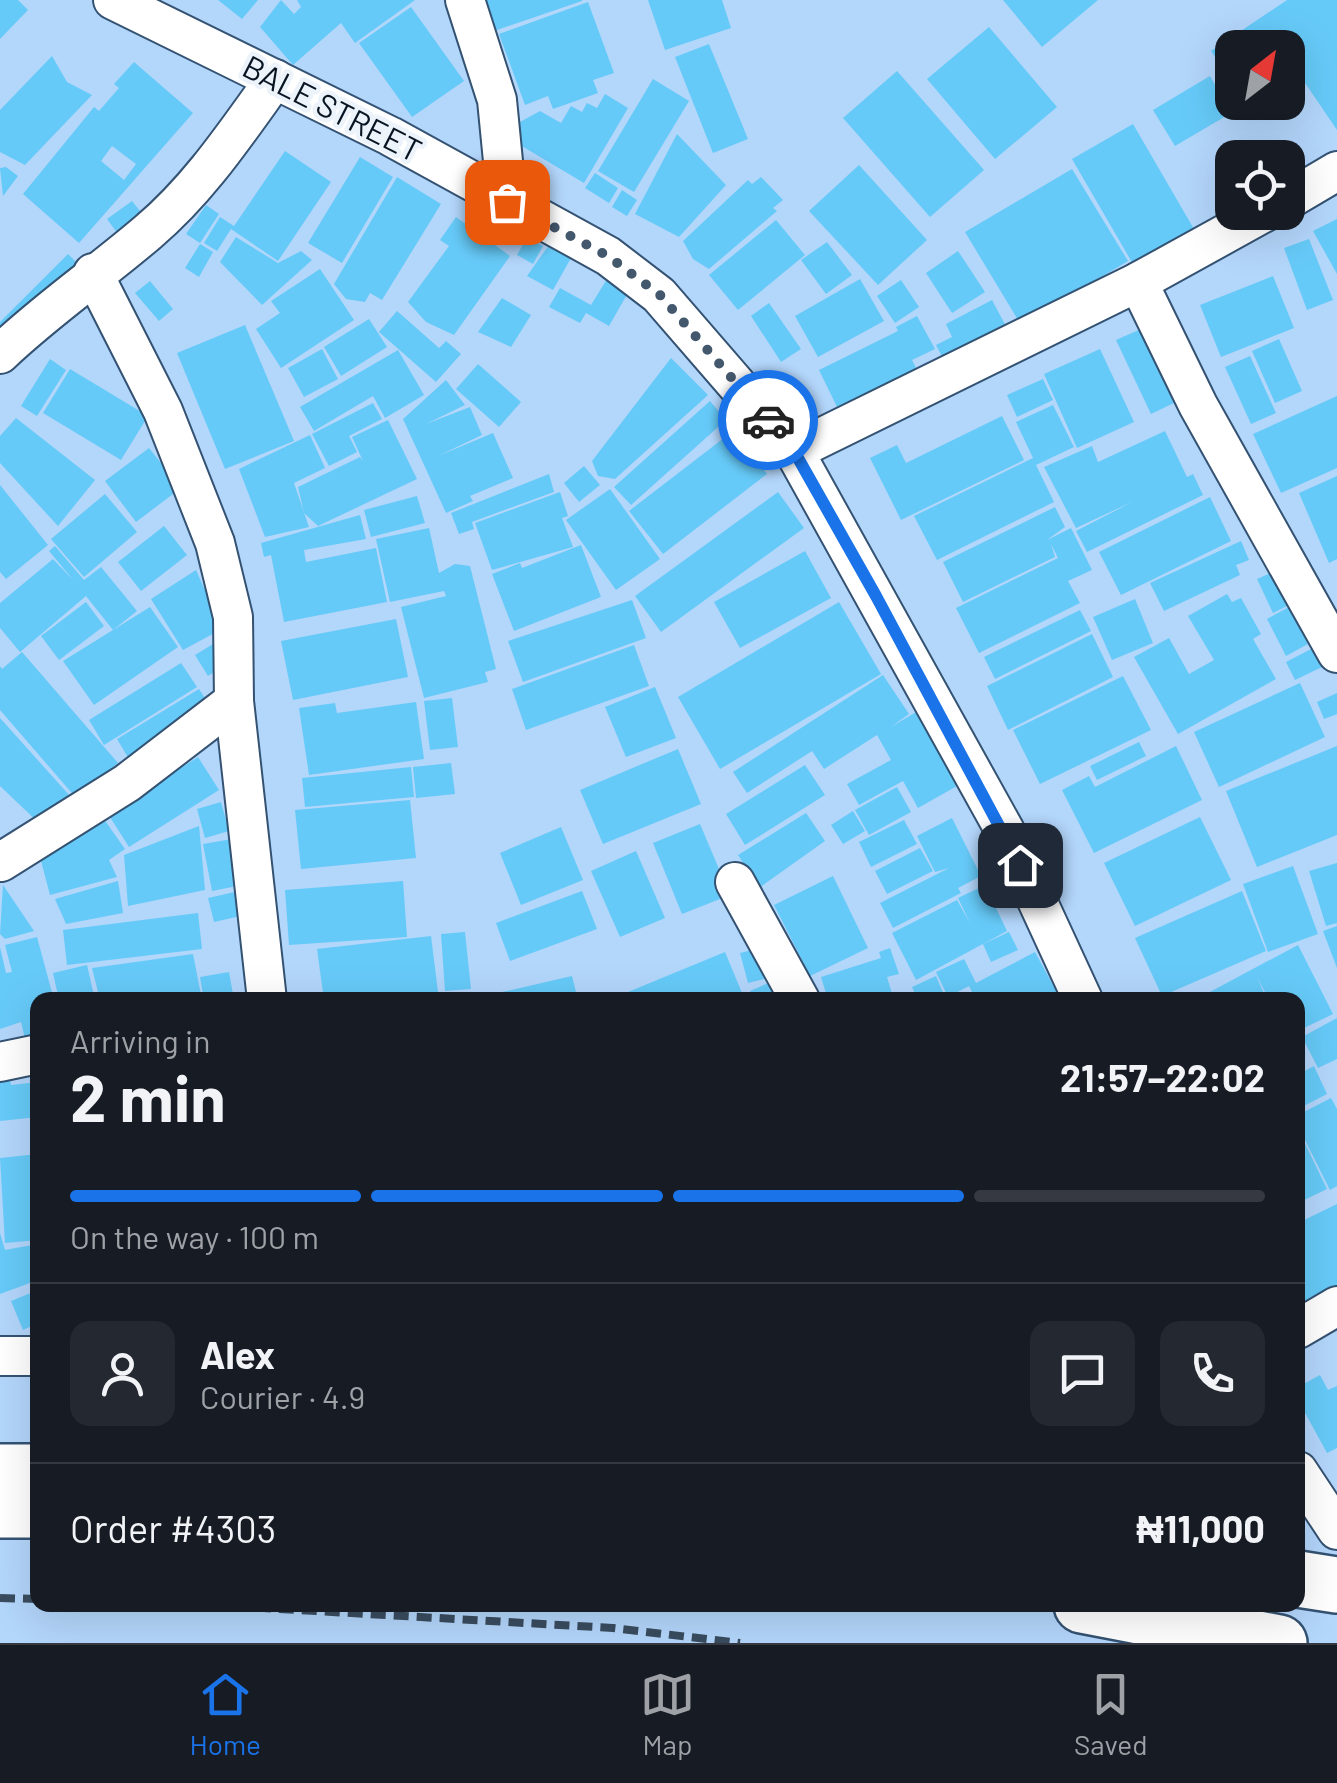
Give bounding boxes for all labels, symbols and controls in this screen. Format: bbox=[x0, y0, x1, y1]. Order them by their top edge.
north arrow bbox=[1215, 30, 1305, 120]
map controls bbox=[1215, 30, 1305, 230]
street label: BALE STREET bbox=[237, 46, 429, 169]
button: locate bbox=[1215, 140, 1305, 230]
pin bbox=[465, 160, 550, 245]
icon: bag bbox=[480, 175, 535, 230]
courier bbox=[718, 370, 818, 470]
icon: car bbox=[741, 393, 796, 448]
pin bbox=[978, 823, 1063, 908]
icon: home bbox=[993, 838, 1048, 893]
text: Arriving in bbox=[70, 1021, 210, 1059]
text: 21:57–22:02 bbox=[1060, 1054, 1265, 1100]
text: 2 min bbox=[70, 1057, 226, 1135]
text: On the way · 100 m bbox=[70, 1217, 319, 1255]
button: person bbox=[70, 1321, 175, 1426]
button: chat bbox=[1030, 1321, 1135, 1426]
button: phone bbox=[1160, 1321, 1265, 1426]
text: Alex bbox=[200, 1331, 275, 1377]
text: Courier · 4.9 bbox=[200, 1377, 365, 1415]
text: Order #4303 bbox=[70, 1505, 276, 1551]
text: ₦11,000 bbox=[1136, 1505, 1265, 1551]
tab: Home bbox=[190, 1667, 261, 1761]
tab: Map bbox=[640, 1667, 695, 1761]
tab: Saved bbox=[1074, 1667, 1147, 1761]

